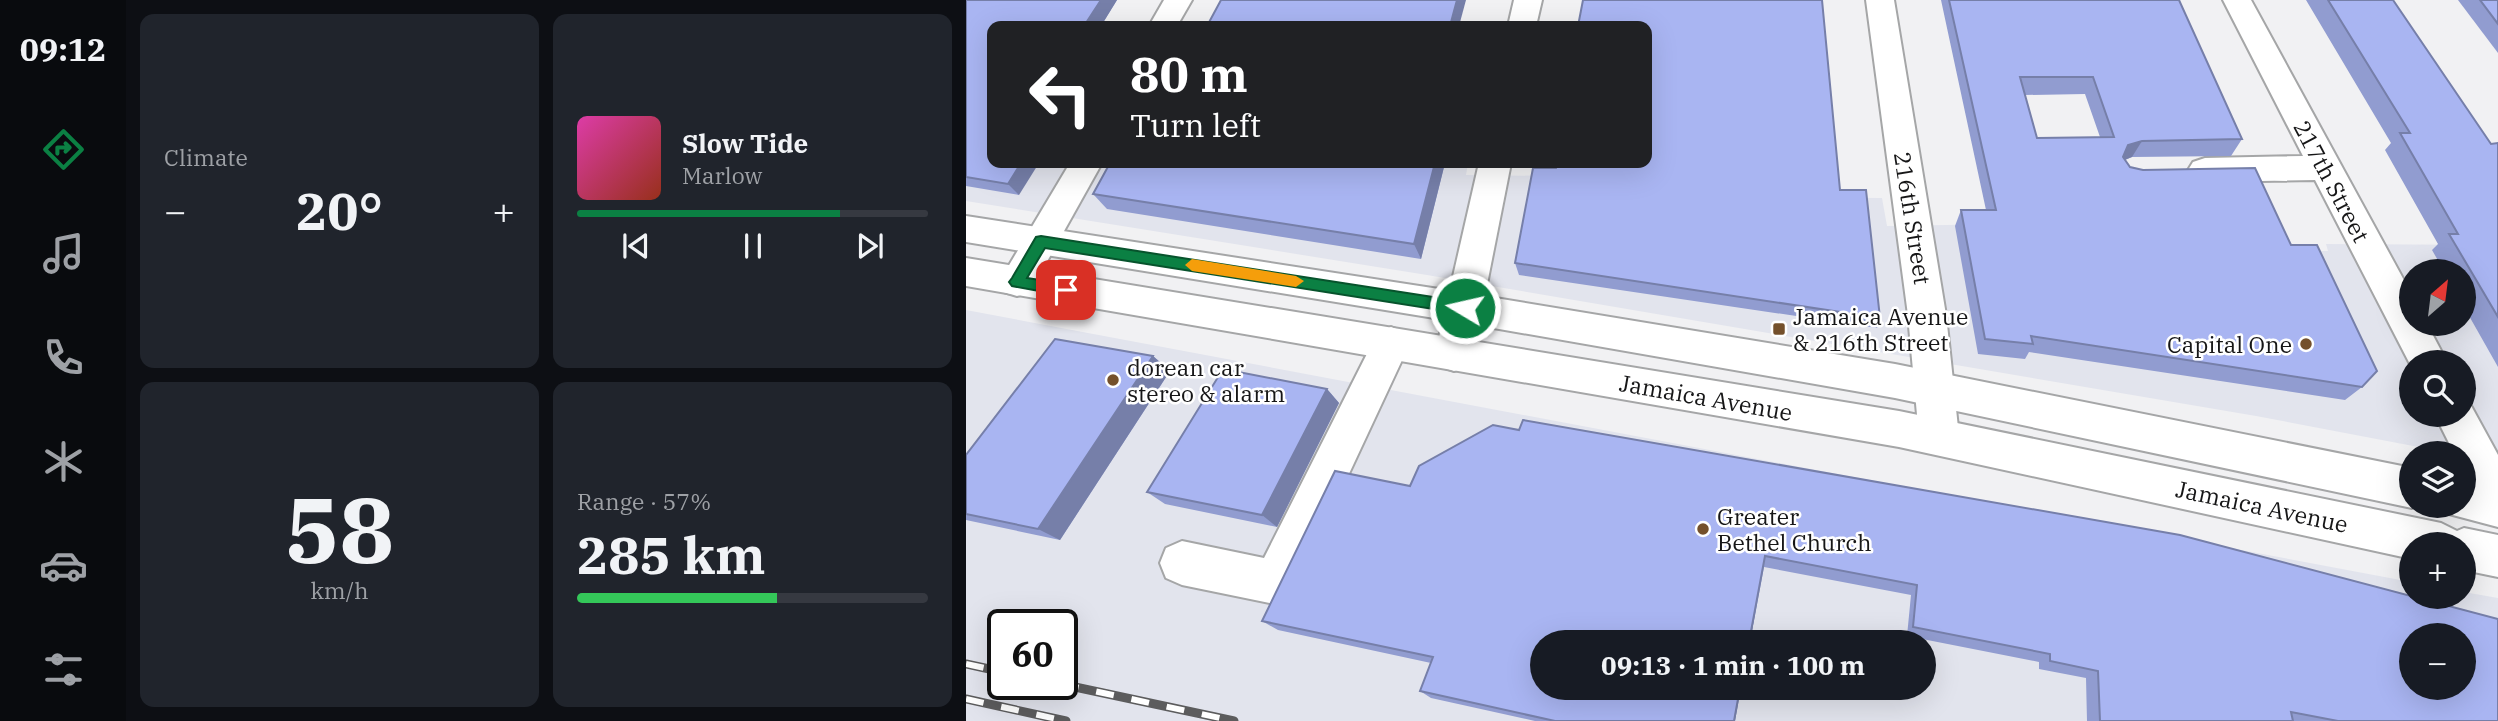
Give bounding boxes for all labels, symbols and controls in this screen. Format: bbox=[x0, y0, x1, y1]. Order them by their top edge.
text: 09:12 bbox=[20, 28, 106, 70]
text: 80 m bbox=[1130, 42, 1248, 105]
icon: left bbox=[1015, 49, 1106, 140]
text: Turn left bbox=[1130, 104, 1261, 146]
street label: 217th Street bbox=[2287, 115, 2377, 247]
icon: directions bbox=[39, 125, 88, 174]
text: Slow Tide bbox=[682, 126, 808, 160]
text: Climate bbox=[164, 142, 248, 172]
street label: 216th Street bbox=[1888, 150, 1938, 286]
text: Marlow bbox=[682, 160, 762, 190]
text: 20° bbox=[296, 177, 383, 244]
text: − bbox=[164, 186, 187, 235]
text: + bbox=[492, 186, 515, 235]
icon: previous bbox=[617, 227, 655, 265]
icon: pause bbox=[734, 227, 772, 265]
icon: next bbox=[851, 227, 889, 265]
icon: music bbox=[39, 229, 88, 278]
north arrow bbox=[2399, 259, 2476, 336]
map controls bbox=[2399, 259, 2476, 700]
pin bbox=[1036, 260, 1096, 320]
icon: arrive bbox=[1047, 271, 1085, 309]
position arrow bbox=[1428, 271, 1502, 345]
place label: Jamaica Avenue & 216th Street bbox=[1793, 301, 1968, 357]
marker: Jamaica Avenue & 216th Street bbox=[1771, 321, 1787, 337]
place label: Capital One bbox=[2167, 329, 2292, 359]
icon: phone bbox=[39, 333, 88, 382]
marker: Capital One bbox=[2298, 336, 2314, 352]
button: search bbox=[2399, 350, 2476, 427]
place label: dorean car stereo & alarm bbox=[1127, 352, 1285, 408]
street label: Jamaica Avenue bbox=[1617, 367, 1795, 427]
marker: dorean car stereo & alarm bbox=[1105, 372, 1121, 388]
icon: climate bbox=[39, 437, 88, 486]
button: layers bbox=[2399, 441, 2476, 518]
text: 58 bbox=[285, 470, 394, 588]
street label: Jamaica Avenue bbox=[2173, 473, 2351, 539]
text: Range · 57% bbox=[577, 486, 711, 516]
place label: Greater Bethel Church bbox=[1717, 501, 1872, 557]
text: 285 km bbox=[577, 521, 766, 588]
marker: Greater Bethel Church bbox=[1695, 521, 1711, 537]
button: + bbox=[2399, 532, 2476, 609]
icon: car bbox=[39, 541, 88, 590]
text: km/h bbox=[310, 575, 369, 605]
speed limit sign: 60 bbox=[987, 609, 1078, 700]
button: − bbox=[2399, 623, 2476, 700]
icon: filters bbox=[39, 645, 88, 694]
text: 09:13 · 1 min · 100 m bbox=[1601, 648, 1865, 682]

